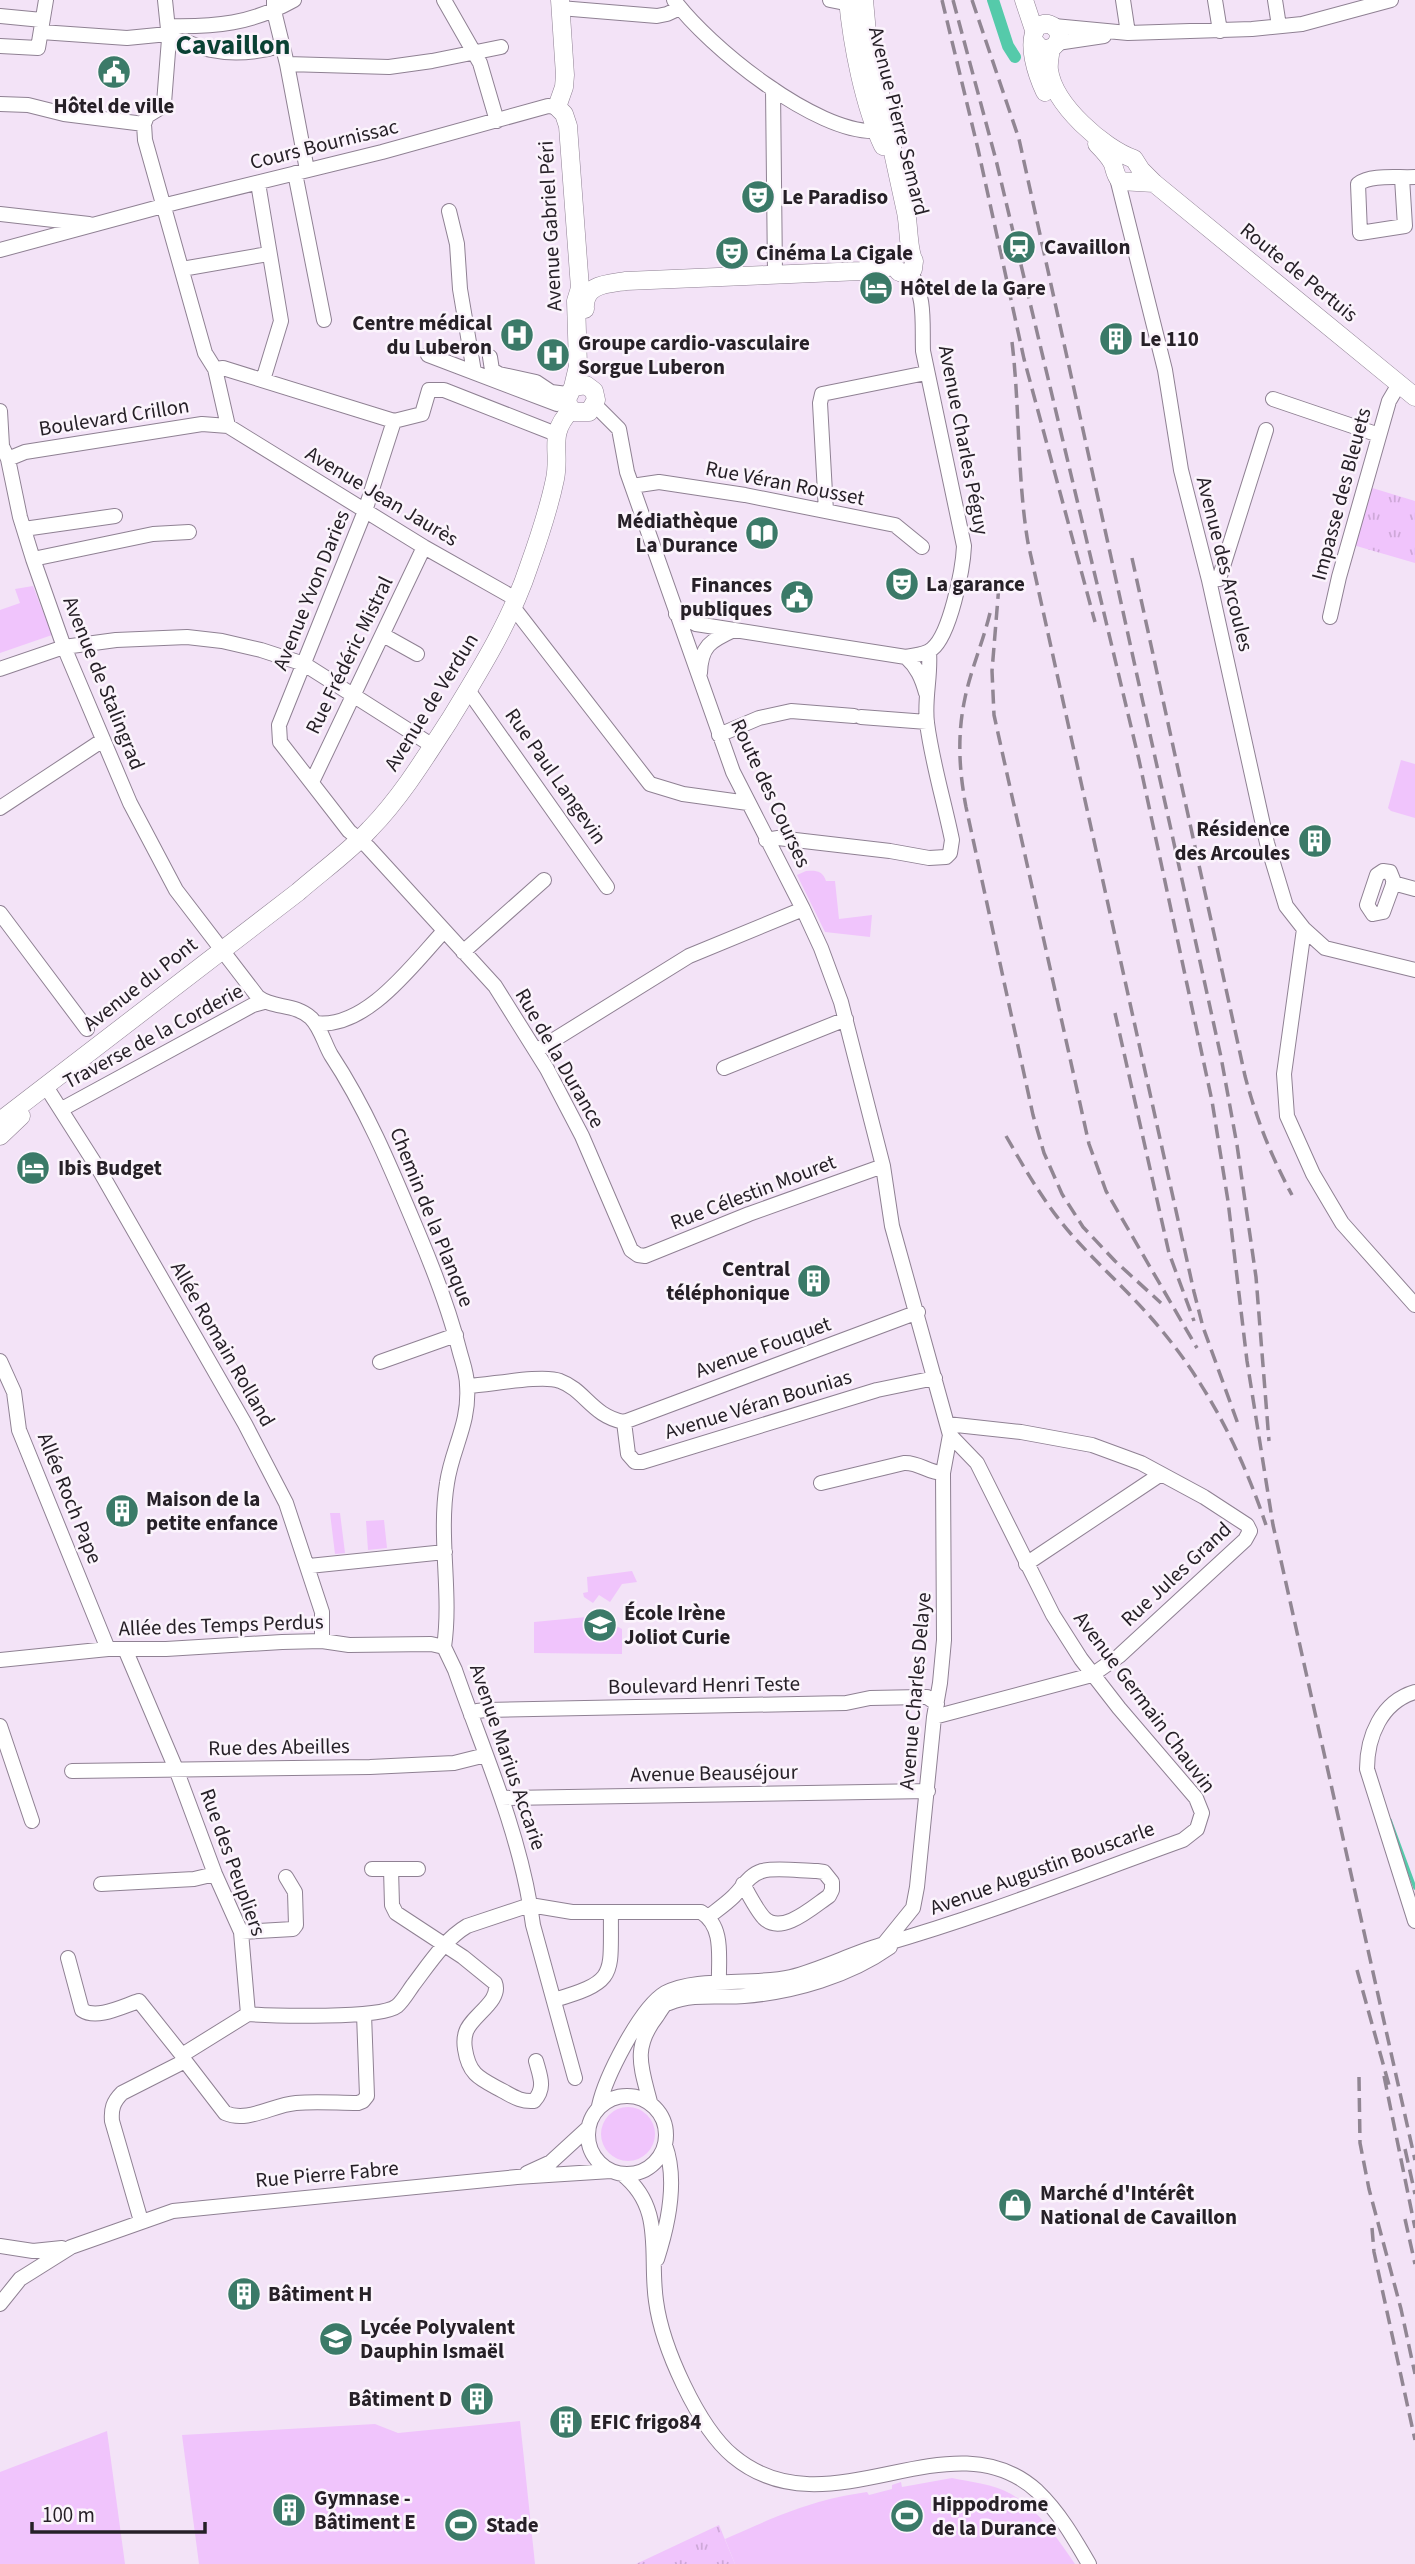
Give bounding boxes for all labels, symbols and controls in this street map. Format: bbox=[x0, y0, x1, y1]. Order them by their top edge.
street label: Avenue Pierre Semard bbox=[861, 23, 937, 219]
district label: Cavaillon bbox=[175, 25, 291, 65]
public building icon: Hôtel de ville bbox=[95, 53, 133, 91]
place label: Hôtel de ville bbox=[54, 91, 175, 121]
street label: Cours Bournissac bbox=[247, 111, 402, 177]
street label: Avenue Gabriel Péri bbox=[531, 140, 569, 312]
theatre icon: Le Paradiso bbox=[739, 178, 777, 216]
place label: Le Paradiso bbox=[782, 182, 888, 212]
street label: Route de Pertuis bbox=[1234, 215, 1364, 329]
station icon: Cavaillon bbox=[1000, 228, 1038, 266]
place label: Cavaillon bbox=[1044, 232, 1130, 262]
theatre icon: Cinéma La Cigale bbox=[713, 234, 751, 272]
place label: Cinéma La Cigale bbox=[756, 238, 913, 268]
hotel icon: Hôtel de la Gare bbox=[857, 269, 895, 307]
place label: Hôtel de la Gare bbox=[900, 273, 1046, 303]
place label: Centre médical du Luberon bbox=[352, 308, 492, 362]
hospital icon: Centre médical du Luberon bbox=[498, 316, 536, 354]
building icon: Le 110 bbox=[1097, 320, 1135, 358]
place label: Le 110 bbox=[1140, 324, 1199, 354]
place label: Groupe cardio-vasculaire Sorgue Luberon bbox=[578, 328, 810, 382]
hospital icon: Groupe cardio-vasculaire Sorgue Luberon bbox=[534, 336, 572, 374]
street label: Avenue Charles Péguy bbox=[931, 343, 997, 537]
street label: Boulevard Crillon bbox=[37, 390, 191, 444]
street label: Impasse des Bleuets bbox=[1304, 404, 1379, 584]
street label: Avenue Jean Jaurès bbox=[300, 438, 464, 554]
street label: Rue Véran Rousset bbox=[703, 453, 867, 513]
street label: Avenue des Arcoules bbox=[1189, 474, 1261, 655]
street label: Avenue Yvon Daries bbox=[265, 505, 357, 675]
place label: Médiathèque La Durance bbox=[617, 506, 738, 560]
library icon: Médiathèque La Durance bbox=[743, 514, 781, 552]
theatre icon: La garance bbox=[883, 565, 921, 603]
place label: La garance bbox=[926, 569, 1025, 599]
place label: Finances publiques bbox=[680, 570, 772, 624]
street label: Rue Frédéric Mistral bbox=[298, 571, 400, 739]
public building icon: Finances publiques bbox=[778, 578, 816, 616]
street label: Avenue de Stalingrad bbox=[55, 592, 153, 774]
street label: Avenue de Verdun bbox=[376, 627, 486, 777]
street label: Rue Paul Langevin bbox=[498, 702, 614, 850]
street label: Route des Courses bbox=[723, 714, 819, 873]
place label: Résidence des Arcoules bbox=[1174, 814, 1290, 868]
building icon: Résidence des Arcoules bbox=[1296, 822, 1334, 860]
street label: Avenue du Pont bbox=[77, 930, 203, 1038]
street label: Traverse de la Corderie bbox=[58, 976, 248, 1096]
street label: Rue de la Durance bbox=[508, 982, 612, 1134]
street label: Chemin de la Planque bbox=[382, 1123, 482, 1311]
street label: Rue Célestin Mouret bbox=[666, 1147, 840, 1237]
hotel icon: Ibis Budget bbox=[14, 1149, 52, 1187]
place label: Ibis Budget bbox=[58, 1153, 162, 1183]
place label: Central téléphonique bbox=[666, 1254, 790, 1308]
street label: Allée Romain Rolland bbox=[163, 1256, 283, 1432]
building icon: Central téléphonique bbox=[795, 1262, 833, 1300]
street label: Avenue Fouquet bbox=[691, 1309, 835, 1385]
street label: Avenue Véran Bounias bbox=[661, 1361, 855, 1447]
street label: Allée Roch Pape bbox=[30, 1428, 110, 1568]
place label: Maison de la petite enfance bbox=[146, 1484, 278, 1538]
building icon: Maison de la petite enfance bbox=[103, 1492, 141, 1530]
street label: Rue Jules Grand bbox=[1114, 1515, 1238, 1633]
street label: Avenue Charles Delaye bbox=[891, 1591, 939, 1791]
place label: École Irène Joliot Curie bbox=[624, 1598, 731, 1652]
street label: Avenue Germain Chauvin bbox=[1067, 1605, 1223, 1799]
street label: Allée des Temps Perdus bbox=[118, 1606, 324, 1644]
school or university icon: École Irène Joliot Curie bbox=[581, 1606, 619, 1644]
street label: Avenue Marius Accarie bbox=[462, 1660, 554, 1854]
street label: Boulevard Henri Teste bbox=[608, 1668, 800, 1702]
street label: Rue des Abeilles bbox=[208, 1731, 350, 1763]
street label: Avenue Beauséjour bbox=[630, 1757, 799, 1789]
street label: Rue des Peupliers bbox=[192, 1784, 274, 1940]
street label: Avenue Augustin Bouscarle bbox=[926, 1813, 1158, 1923]
street label: Rue Pierre Fabre bbox=[254, 2153, 400, 2195]
place label: Marché d'Intérêt National de Cavaillon bbox=[1040, 2178, 1237, 2232]
shop icon: Marché d'Intérêt National de Cavaillon bbox=[996, 2186, 1034, 2224]
building icon: Bâtiment H bbox=[225, 2275, 263, 2313]
place label: Bâtiment H bbox=[268, 2279, 373, 2309]
place label: Lycée Polyvalent Dauphin Ismaël bbox=[360, 2312, 515, 2366]
school or university icon: Lycée Polyvalent Dauphin Ismaël bbox=[317, 2320, 355, 2358]
building icon: Bâtiment D bbox=[458, 2380, 496, 2418]
place label: Bâtiment D bbox=[348, 2384, 452, 2414]
building icon: EFIC frigo84 bbox=[547, 2403, 585, 2441]
place label: EFIC frigo84 bbox=[590, 2407, 701, 2437]
place label: Gymnase - Bâtiment E bbox=[314, 2483, 416, 2537]
place label: Hippodrome de la Durance bbox=[932, 2489, 1057, 2543]
scale bar bbox=[32, 2490, 205, 2534]
building icon: Gymnase - Bâtiment E bbox=[270, 2491, 308, 2529]
sports icon: Hippodrome de la Durance bbox=[888, 2497, 926, 2535]
text: 100 m bbox=[42, 2500, 95, 2530]
sports icon: Stade bbox=[442, 2506, 480, 2544]
place label: Stade bbox=[486, 2510, 539, 2540]

